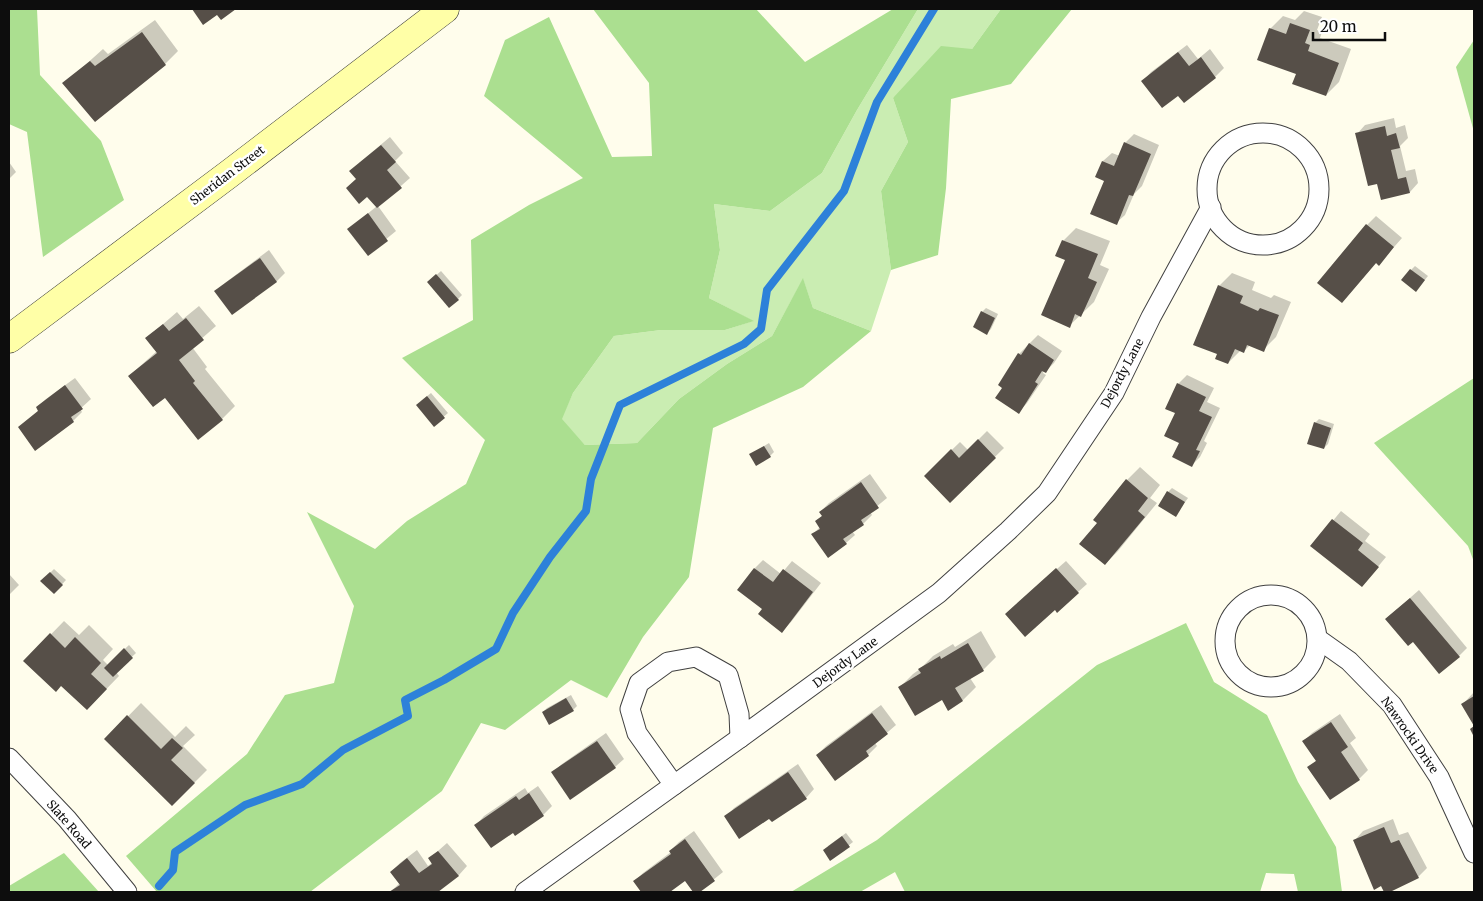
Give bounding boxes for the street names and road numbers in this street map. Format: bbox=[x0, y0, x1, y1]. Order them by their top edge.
street label: Sheridan Street bbox=[187, 142, 267, 208]
street label: Dejordy Lane bbox=[1097, 336, 1147, 410]
street label: Dejordy Lane bbox=[810, 633, 880, 691]
street label: Nawrocki Drive bbox=[1378, 694, 1442, 776]
street label: Slate Road bbox=[44, 797, 94, 851]

